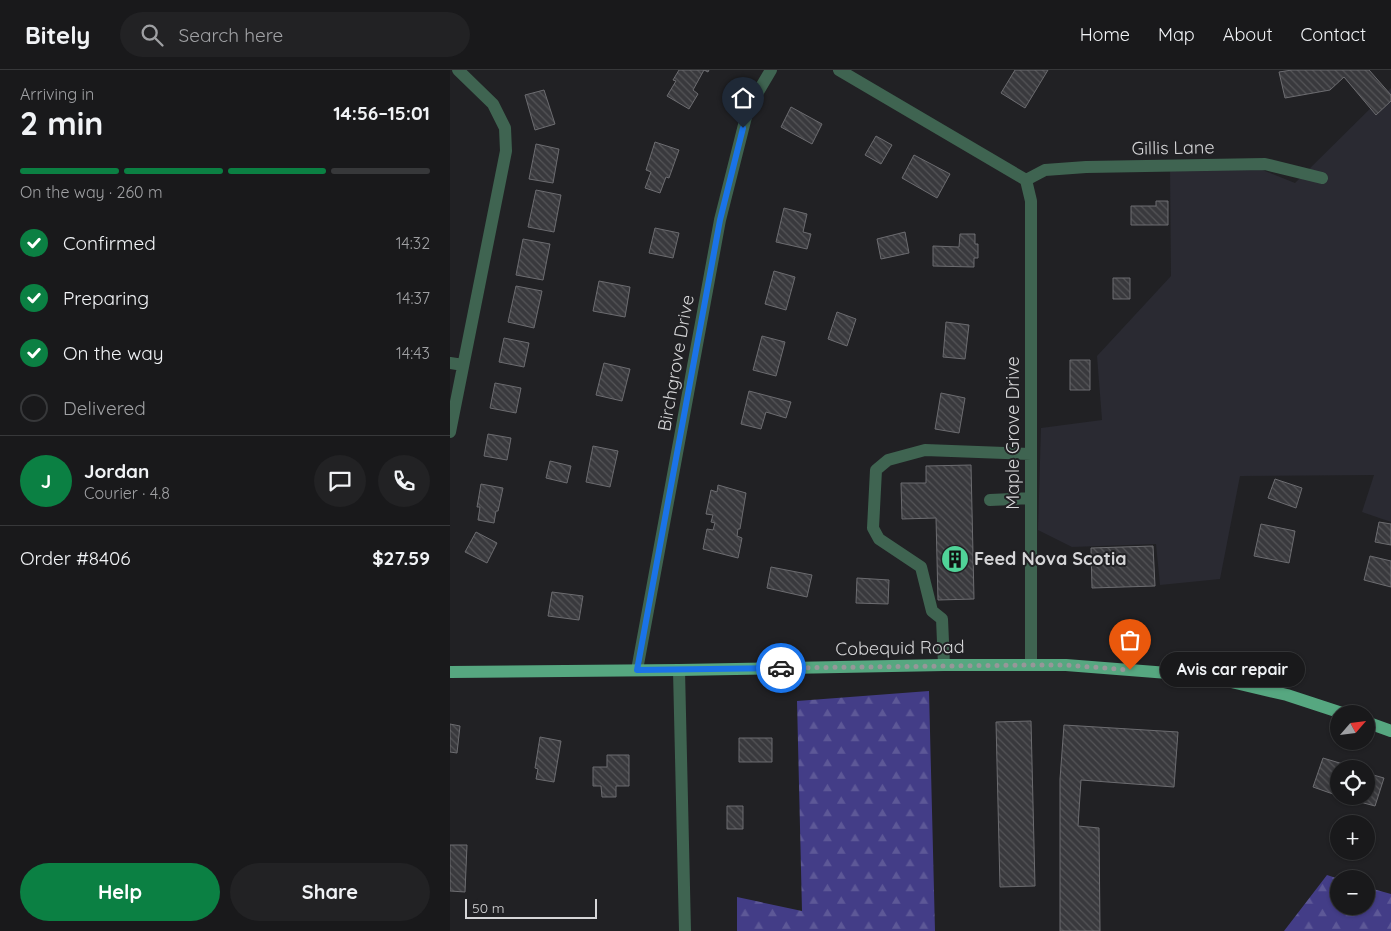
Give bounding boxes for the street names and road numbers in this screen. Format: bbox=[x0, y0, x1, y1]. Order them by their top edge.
street label: Gillis Lane bbox=[1131, 135, 1215, 160]
street label: Birchgrove Drive bbox=[652, 293, 699, 433]
street label: Maple Grove Drive bbox=[1001, 356, 1024, 510]
street label: Cobequid Road bbox=[835, 635, 965, 660]

